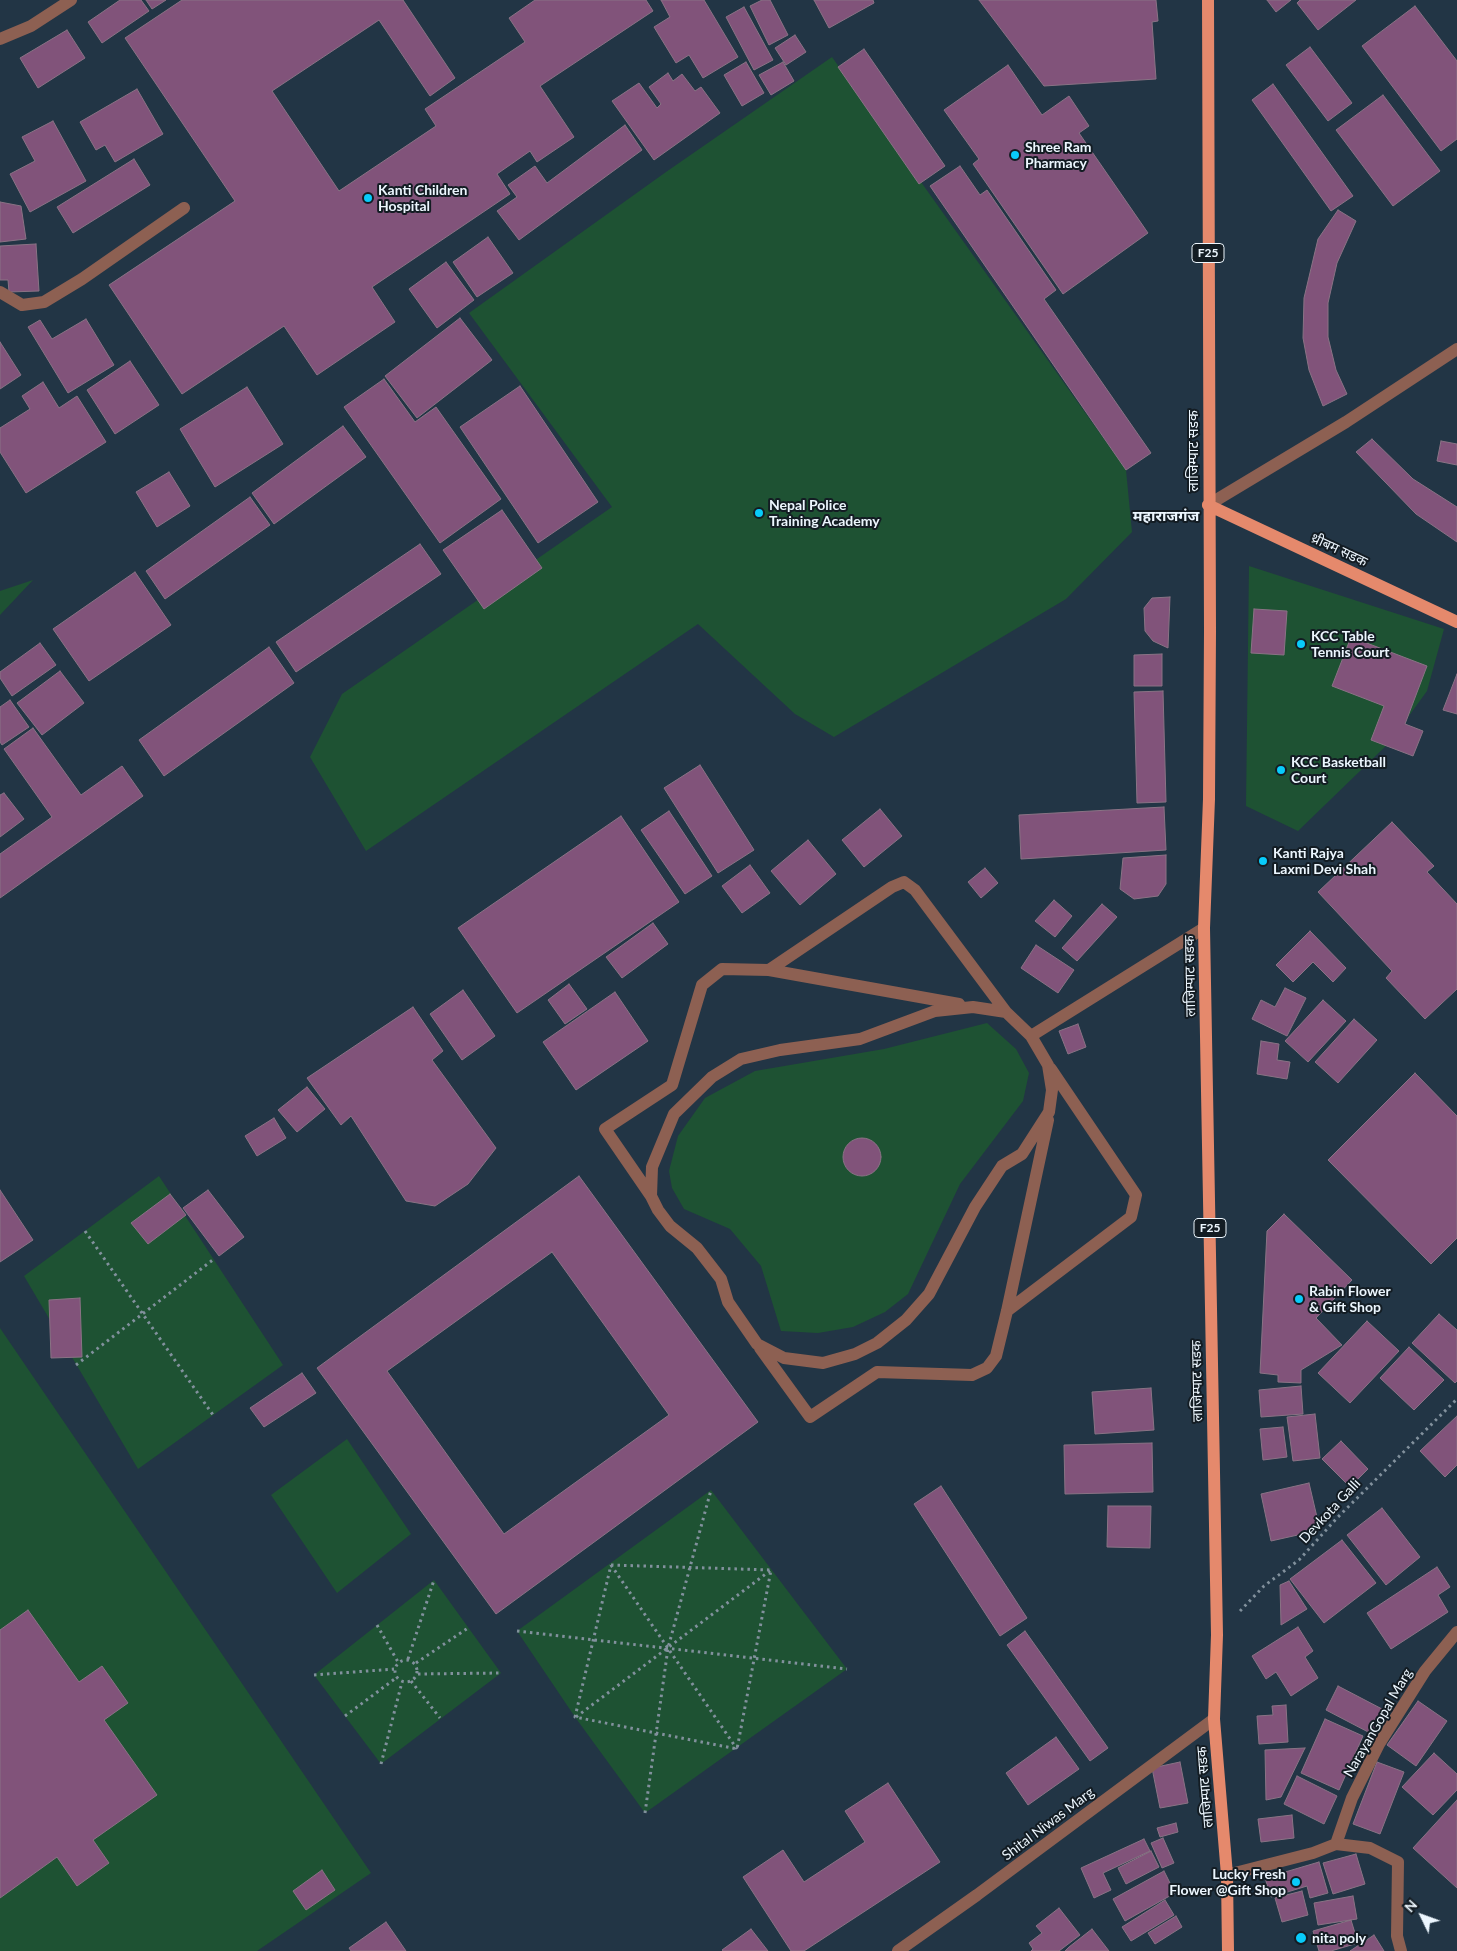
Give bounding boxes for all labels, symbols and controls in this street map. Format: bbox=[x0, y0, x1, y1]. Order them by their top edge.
place label: Shree Ram Pharmacy bbox=[1025, 139, 1092, 172]
marker: Shree Ram Pharmacy bbox=[1009, 149, 1021, 161]
place label: Kanti Children Hospital bbox=[378, 182, 467, 214]
marker: Kanti Children Hospital bbox=[362, 192, 374, 204]
road number: F25 bbox=[1192, 244, 1224, 262]
street label: लाजिम्पाट सडक bbox=[1185, 410, 1201, 492]
place label: Nepal Police Training Academy bbox=[769, 497, 880, 530]
marker: Nepal Police Training Academy bbox=[753, 507, 765, 519]
district label: महाराजगंज bbox=[1133, 507, 1199, 525]
street label: थ्रीबम सडक bbox=[1308, 530, 1370, 570]
place label: KCC Table Tennis Court bbox=[1311, 628, 1390, 660]
marker: KCC Table Tennis Court bbox=[1295, 638, 1307, 650]
place label: KCC Basketball Court bbox=[1291, 754, 1386, 786]
marker: KCC Basketball Court bbox=[1275, 764, 1287, 776]
place label: Kanti Rajya Laxmi Devi Shah bbox=[1273, 845, 1376, 878]
marker: Kanti Rajya Laxmi Devi Shah bbox=[1257, 855, 1269, 867]
street label: लाजिम्पाट सडक bbox=[1181, 935, 1199, 1017]
road number: F25 bbox=[1194, 1218, 1226, 1238]
place label: Rabin Flower & Gift Shop bbox=[1309, 1283, 1391, 1315]
marker: Rabin Flower & Gift Shop bbox=[1293, 1293, 1305, 1305]
street label: लाजिम्पाट सडक bbox=[1188, 1340, 1206, 1422]
street label: Devkota Galli bbox=[1296, 1475, 1364, 1547]
street label: NarayanGopal Marg bbox=[1340, 1666, 1416, 1780]
street label: लाजिम्पाट सडक bbox=[1193, 1746, 1217, 1828]
street label: Shital Niwas Marg bbox=[999, 1784, 1097, 1864]
place label: Lucky Fresh Flower @Gift Shop bbox=[1169, 1866, 1286, 1898]
marker: Lucky Fresh Flower @Gift Shop bbox=[1290, 1876, 1302, 1888]
north arrow bbox=[1397, 1891, 1447, 1941]
text: N bbox=[1401, 1896, 1420, 1915]
place label: nita poly bbox=[1312, 1930, 1366, 1946]
marker: nita poly bbox=[1294, 1931, 1308, 1945]

